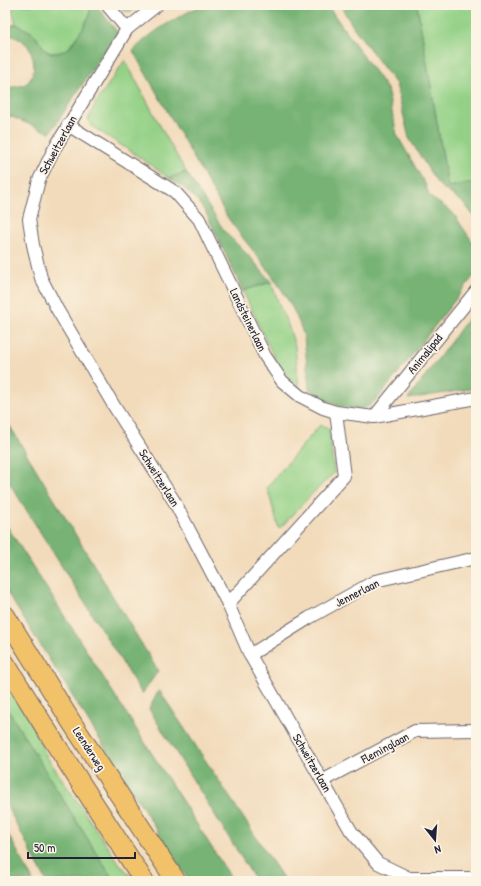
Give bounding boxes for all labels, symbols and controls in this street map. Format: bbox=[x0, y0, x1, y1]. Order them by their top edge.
street label: Schweitzerlaan bbox=[34, 112, 81, 177]
street label: Landsteinerlaan bbox=[226, 285, 271, 354]
street label: Animalipad bbox=[403, 330, 446, 377]
street label: Schweitzerlaan bbox=[135, 446, 184, 510]
street label: Jennerlaan bbox=[332, 574, 382, 611]
street label: Leenderweg bbox=[69, 723, 110, 774]
street label: Fleminglaan bbox=[357, 728, 412, 768]
street label: Schweitzerlaan bbox=[289, 730, 336, 795]
north arrow bbox=[415, 820, 455, 860]
scale bar bbox=[28, 834, 135, 860]
text: 50 m bbox=[34, 839, 55, 856]
text: N bbox=[433, 842, 443, 857]

